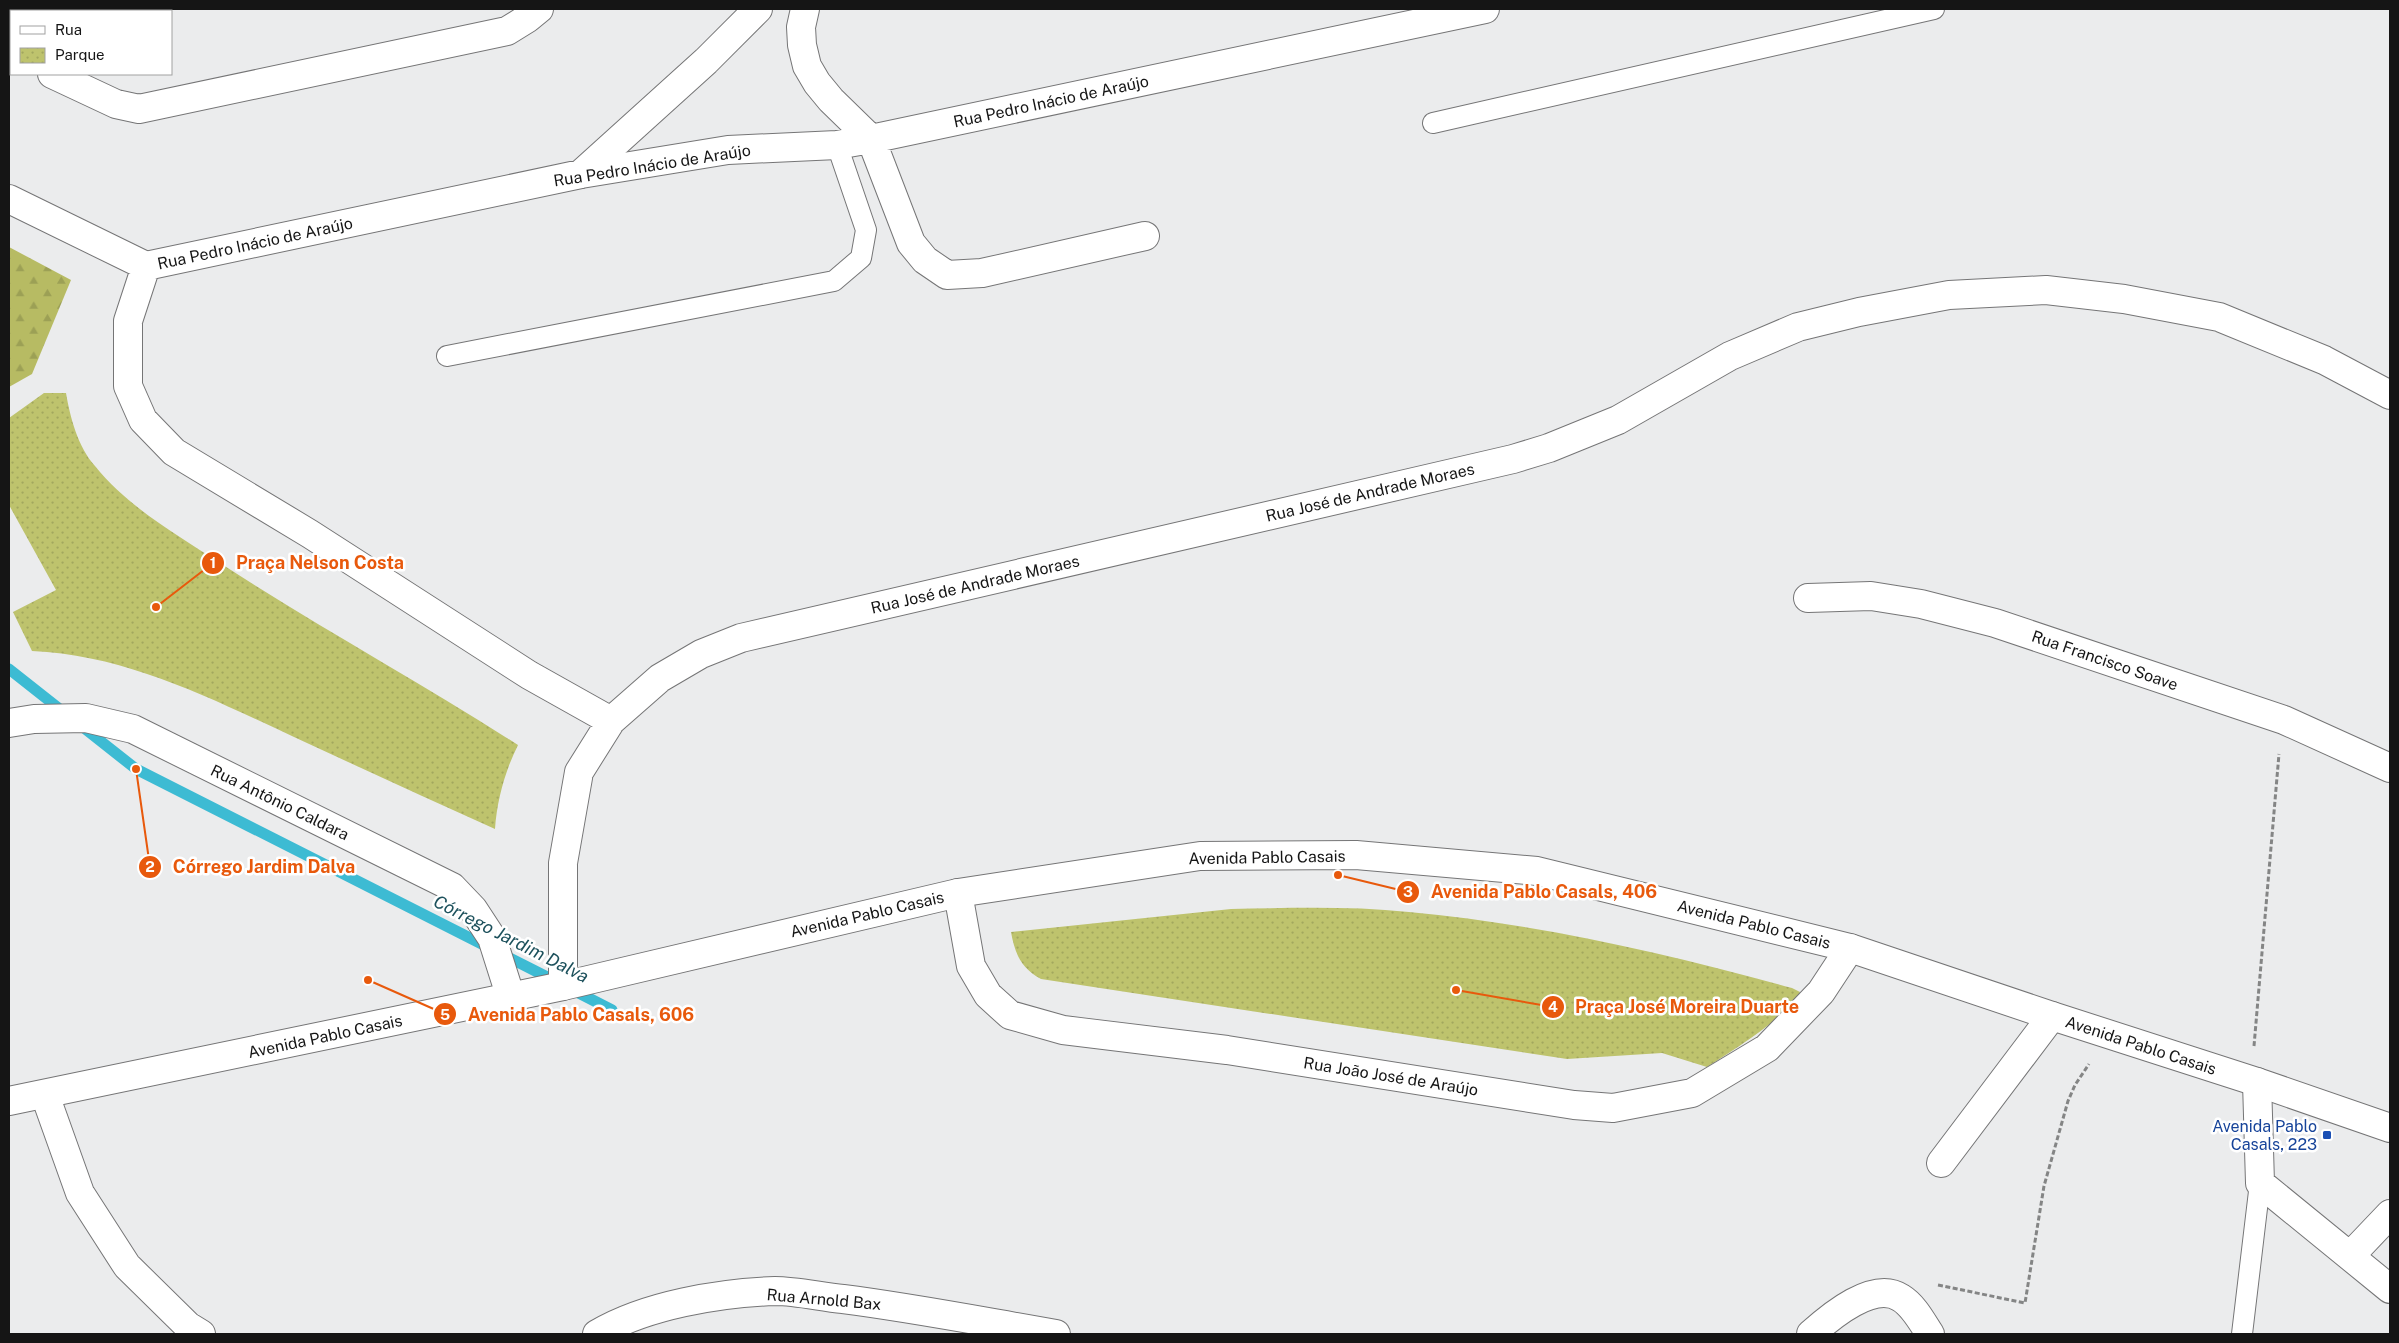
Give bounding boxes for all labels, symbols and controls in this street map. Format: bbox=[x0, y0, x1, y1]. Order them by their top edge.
legend bbox=[10, 10, 172, 75]
text: Rua bbox=[55, 21, 82, 38]
text: Parque bbox=[55, 46, 105, 63]
street label: Rua Pedro Inácio de Araújo bbox=[952, 71, 1151, 131]
street label: Rua Pedro Inácio de Araújo bbox=[552, 141, 752, 190]
street label: Rua Pedro Inácio de Araújo bbox=[156, 213, 355, 273]
street label: Rua José de Andrade Moraes bbox=[1264, 459, 1476, 526]
callout: Praça Nelson Costa bbox=[201, 546, 414, 579]
street label: Rua José de Andrade Moraes bbox=[869, 551, 1081, 618]
text: Praça Nelson Costa bbox=[236, 552, 404, 573]
text: 1 bbox=[210, 554, 216, 571]
street label: Rua Francisco Soave bbox=[2029, 626, 2181, 694]
street label: Rua Antônio Caldara bbox=[208, 761, 352, 844]
street label: Avenida Pablo Casais bbox=[1188, 847, 1346, 868]
callout: Córrego Jardim Dalva bbox=[138, 851, 365, 884]
text: Córrego Jardim Dalva bbox=[173, 856, 355, 877]
text: 2 bbox=[145, 858, 155, 875]
callout: Avenida Pablo Casals, 406 bbox=[1396, 875, 1667, 908]
text: Avenida Pablo Casals, 406 bbox=[1431, 881, 1657, 902]
text: 3 bbox=[1403, 883, 1413, 900]
street label: Avenida Pablo Casais bbox=[788, 888, 946, 941]
water label: Córrego Jardim Dalva bbox=[430, 890, 592, 987]
street label: Avenida Pablo Casais bbox=[1675, 896, 1832, 953]
callout: Praça José Moreira Duarte bbox=[1540, 990, 1809, 1023]
text: Praça José Moreira Duarte bbox=[1575, 996, 1799, 1017]
callout: Avenida Pablo Casals, 606 bbox=[432, 998, 704, 1031]
text: 4 bbox=[1548, 998, 1558, 1015]
text: Avenida Pablo Casals, 606 bbox=[468, 1004, 694, 1025]
text: 5 bbox=[440, 1006, 450, 1023]
street label: Avenida Pablo Casais bbox=[246, 1011, 404, 1062]
street label: Avenida Pablo Casais bbox=[2063, 1012, 2219, 1079]
street label: Rua João José de Araújo bbox=[1302, 1053, 1480, 1100]
place label: Avenida Pablo Casals, 223 bbox=[2212, 1117, 2317, 1154]
marker: Avenida Pablo Casals, 223 bbox=[2321, 1129, 2333, 1141]
street label: Rua Arnold Bax bbox=[766, 1285, 882, 1314]

